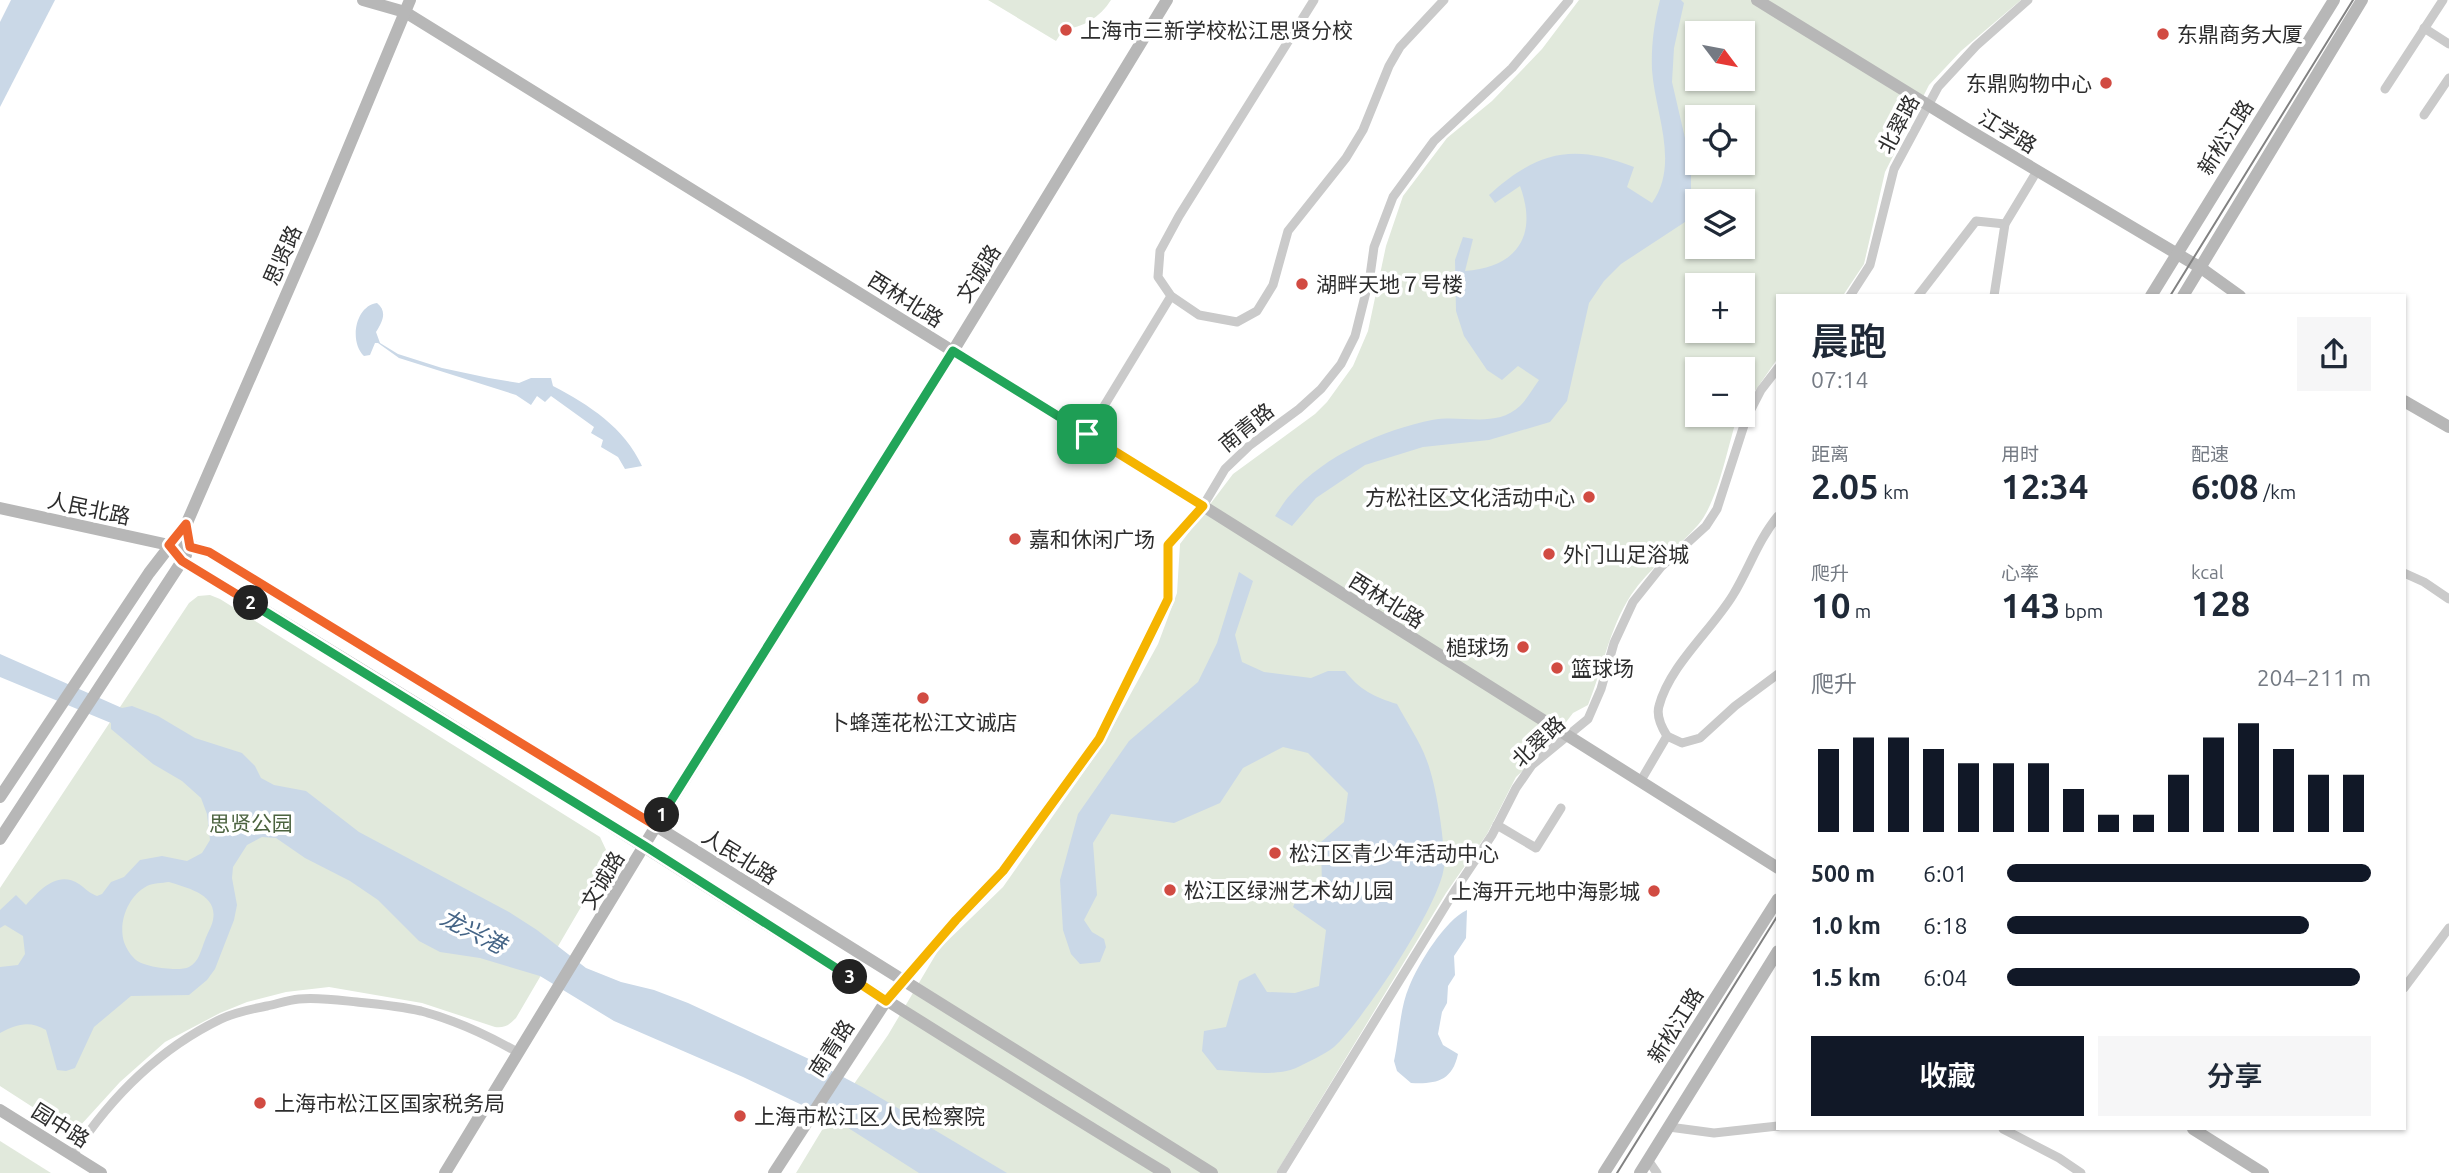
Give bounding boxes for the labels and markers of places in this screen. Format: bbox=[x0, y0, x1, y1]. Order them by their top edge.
place label: 上海市三新学校松江思贤分校 bbox=[1080, 18, 1353, 42]
marker: 上海市三新学校松江思贤分校 bbox=[1058, 22, 1074, 38]
place label: 东鼎商务大厦 bbox=[2177, 22, 2303, 46]
marker: 东鼎商务大厦 bbox=[2155, 26, 2171, 42]
place label: 东鼎购物中心 bbox=[1966, 71, 2092, 95]
marker: 东鼎购物中心 bbox=[2098, 75, 2114, 91]
place label: 湖畔天地７号楼 bbox=[1316, 272, 1463, 296]
marker: 湖畔天地７号楼 bbox=[1294, 276, 1310, 292]
pin bbox=[1057, 404, 1117, 464]
place label: 方松社区文化活动中心 bbox=[1365, 485, 1575, 509]
marker: 方松社区文化活动中心 bbox=[1581, 489, 1597, 505]
place label: 嘉和休闲广场 bbox=[1029, 527, 1155, 551]
marker: 嘉和休闲广场 bbox=[1007, 531, 1023, 547]
place label: 外门山足浴城 bbox=[1563, 542, 1689, 566]
marker: 外门山足浴城 bbox=[1541, 546, 1557, 562]
pin: 2 bbox=[233, 586, 268, 620]
place label: 槌球场 bbox=[1446, 635, 1509, 659]
marker: 槌球场 bbox=[1515, 639, 1531, 655]
place label: 篮球场 bbox=[1571, 656, 1634, 680]
marker: 篮球场 bbox=[1549, 660, 1565, 676]
marker: 卜蜂莲花松江文诚店 bbox=[915, 690, 931, 706]
place label: 卜蜂莲花松江文诚店 bbox=[829, 710, 1018, 734]
pin: 1 bbox=[644, 798, 680, 832]
place label: 松江区青少年活动中心 bbox=[1289, 841, 1499, 865]
marker: 松江区青少年活动中心 bbox=[1267, 845, 1283, 861]
place label: 松江区绿洲艺术幼儿园 bbox=[1184, 878, 1394, 902]
place label: 上海开元地中海影城 bbox=[1451, 879, 1640, 903]
marker: 松江区绿洲艺术幼儿园 bbox=[1162, 882, 1178, 898]
marker: 上海开元地中海影城 bbox=[1646, 883, 1662, 899]
pin: 3 bbox=[832, 960, 868, 995]
place label: 上海市松江区国家税务局 bbox=[274, 1091, 505, 1115]
marker: 上海市松江区国家税务局 bbox=[252, 1095, 268, 1111]
place label: 上海市松江区人民检察院 bbox=[754, 1104, 985, 1128]
marker: 上海市松江区人民检察院 bbox=[732, 1108, 748, 1124]

